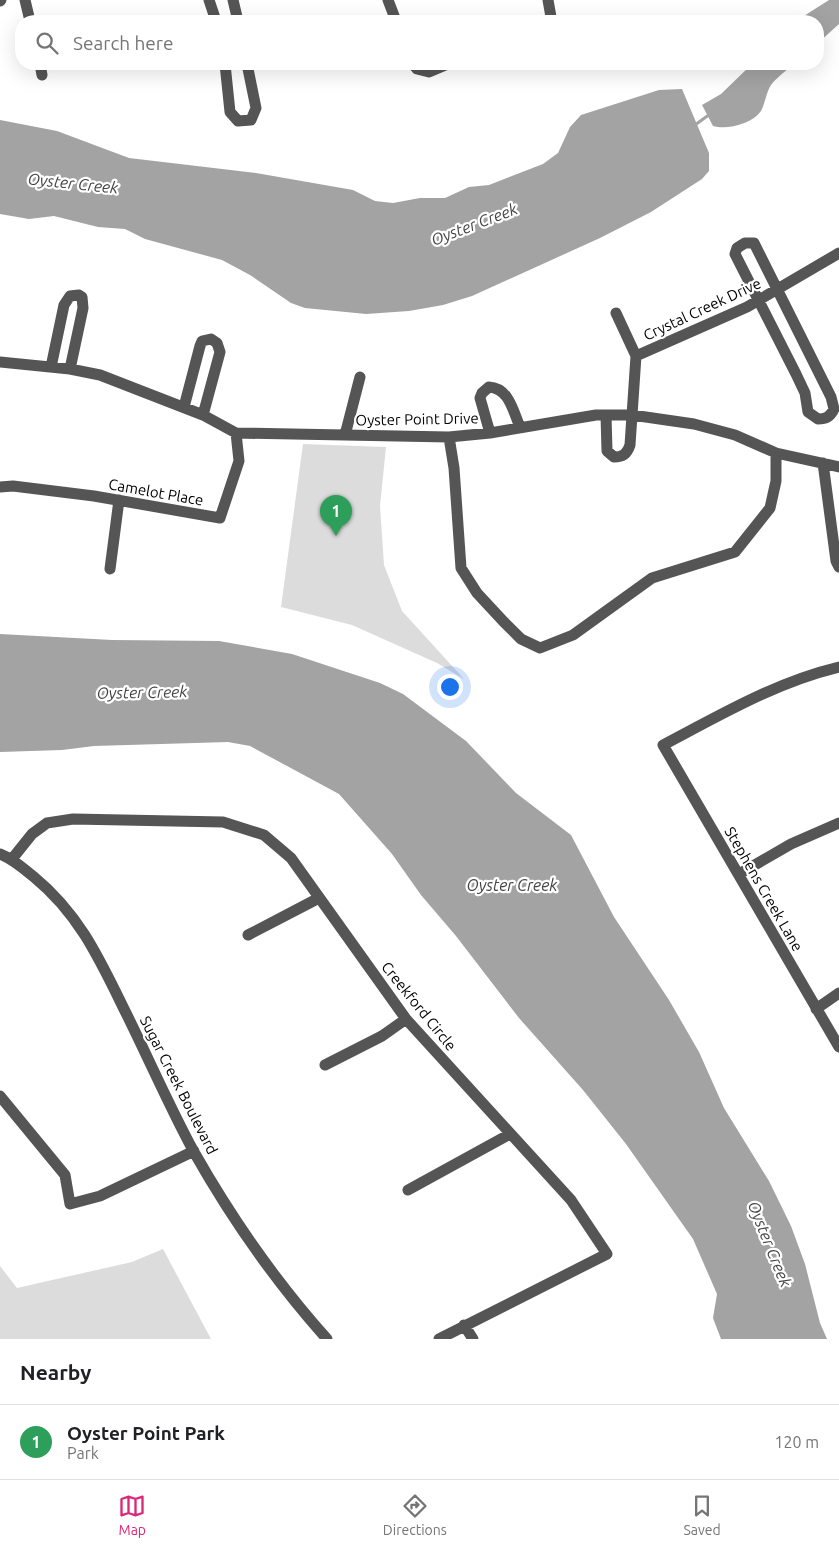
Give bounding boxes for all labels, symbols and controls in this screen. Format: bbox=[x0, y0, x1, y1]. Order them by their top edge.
search box bbox=[15, 15, 824, 70]
icon: search bbox=[33, 29, 61, 57]
text: Search here bbox=[73, 32, 173, 54]
water label: Oyster Creek bbox=[27, 169, 120, 197]
water label: Oyster Creek bbox=[428, 199, 520, 249]
street label: Crystal Creek Drive bbox=[640, 274, 764, 344]
street label: Oyster Point Drive bbox=[355, 409, 479, 429]
street label: Camelot Place bbox=[107, 475, 205, 509]
pin: 1 bbox=[320, 495, 352, 536]
your location bbox=[437, 674, 463, 700]
water label: Oyster Creek bbox=[96, 682, 188, 702]
street label: Stephens Creek Lane bbox=[721, 824, 807, 954]
water label: Oyster Creek bbox=[467, 876, 558, 894]
street label: Creekford Circle bbox=[378, 958, 460, 1054]
street label: Sugar Creek Boulevard bbox=[137, 1013, 221, 1157]
water label: Oyster Creek bbox=[745, 1198, 796, 1290]
text: Nearby bbox=[20, 1360, 91, 1384]
text: Oyster Point Park bbox=[67, 1422, 225, 1444]
text: 1 bbox=[31, 1433, 41, 1451]
text: 120 m bbox=[774, 1433, 819, 1451]
text: Park bbox=[67, 1444, 99, 1462]
tab: Map bbox=[118, 1492, 146, 1538]
tab: Directions bbox=[383, 1492, 447, 1538]
tab: Saved bbox=[683, 1492, 721, 1538]

